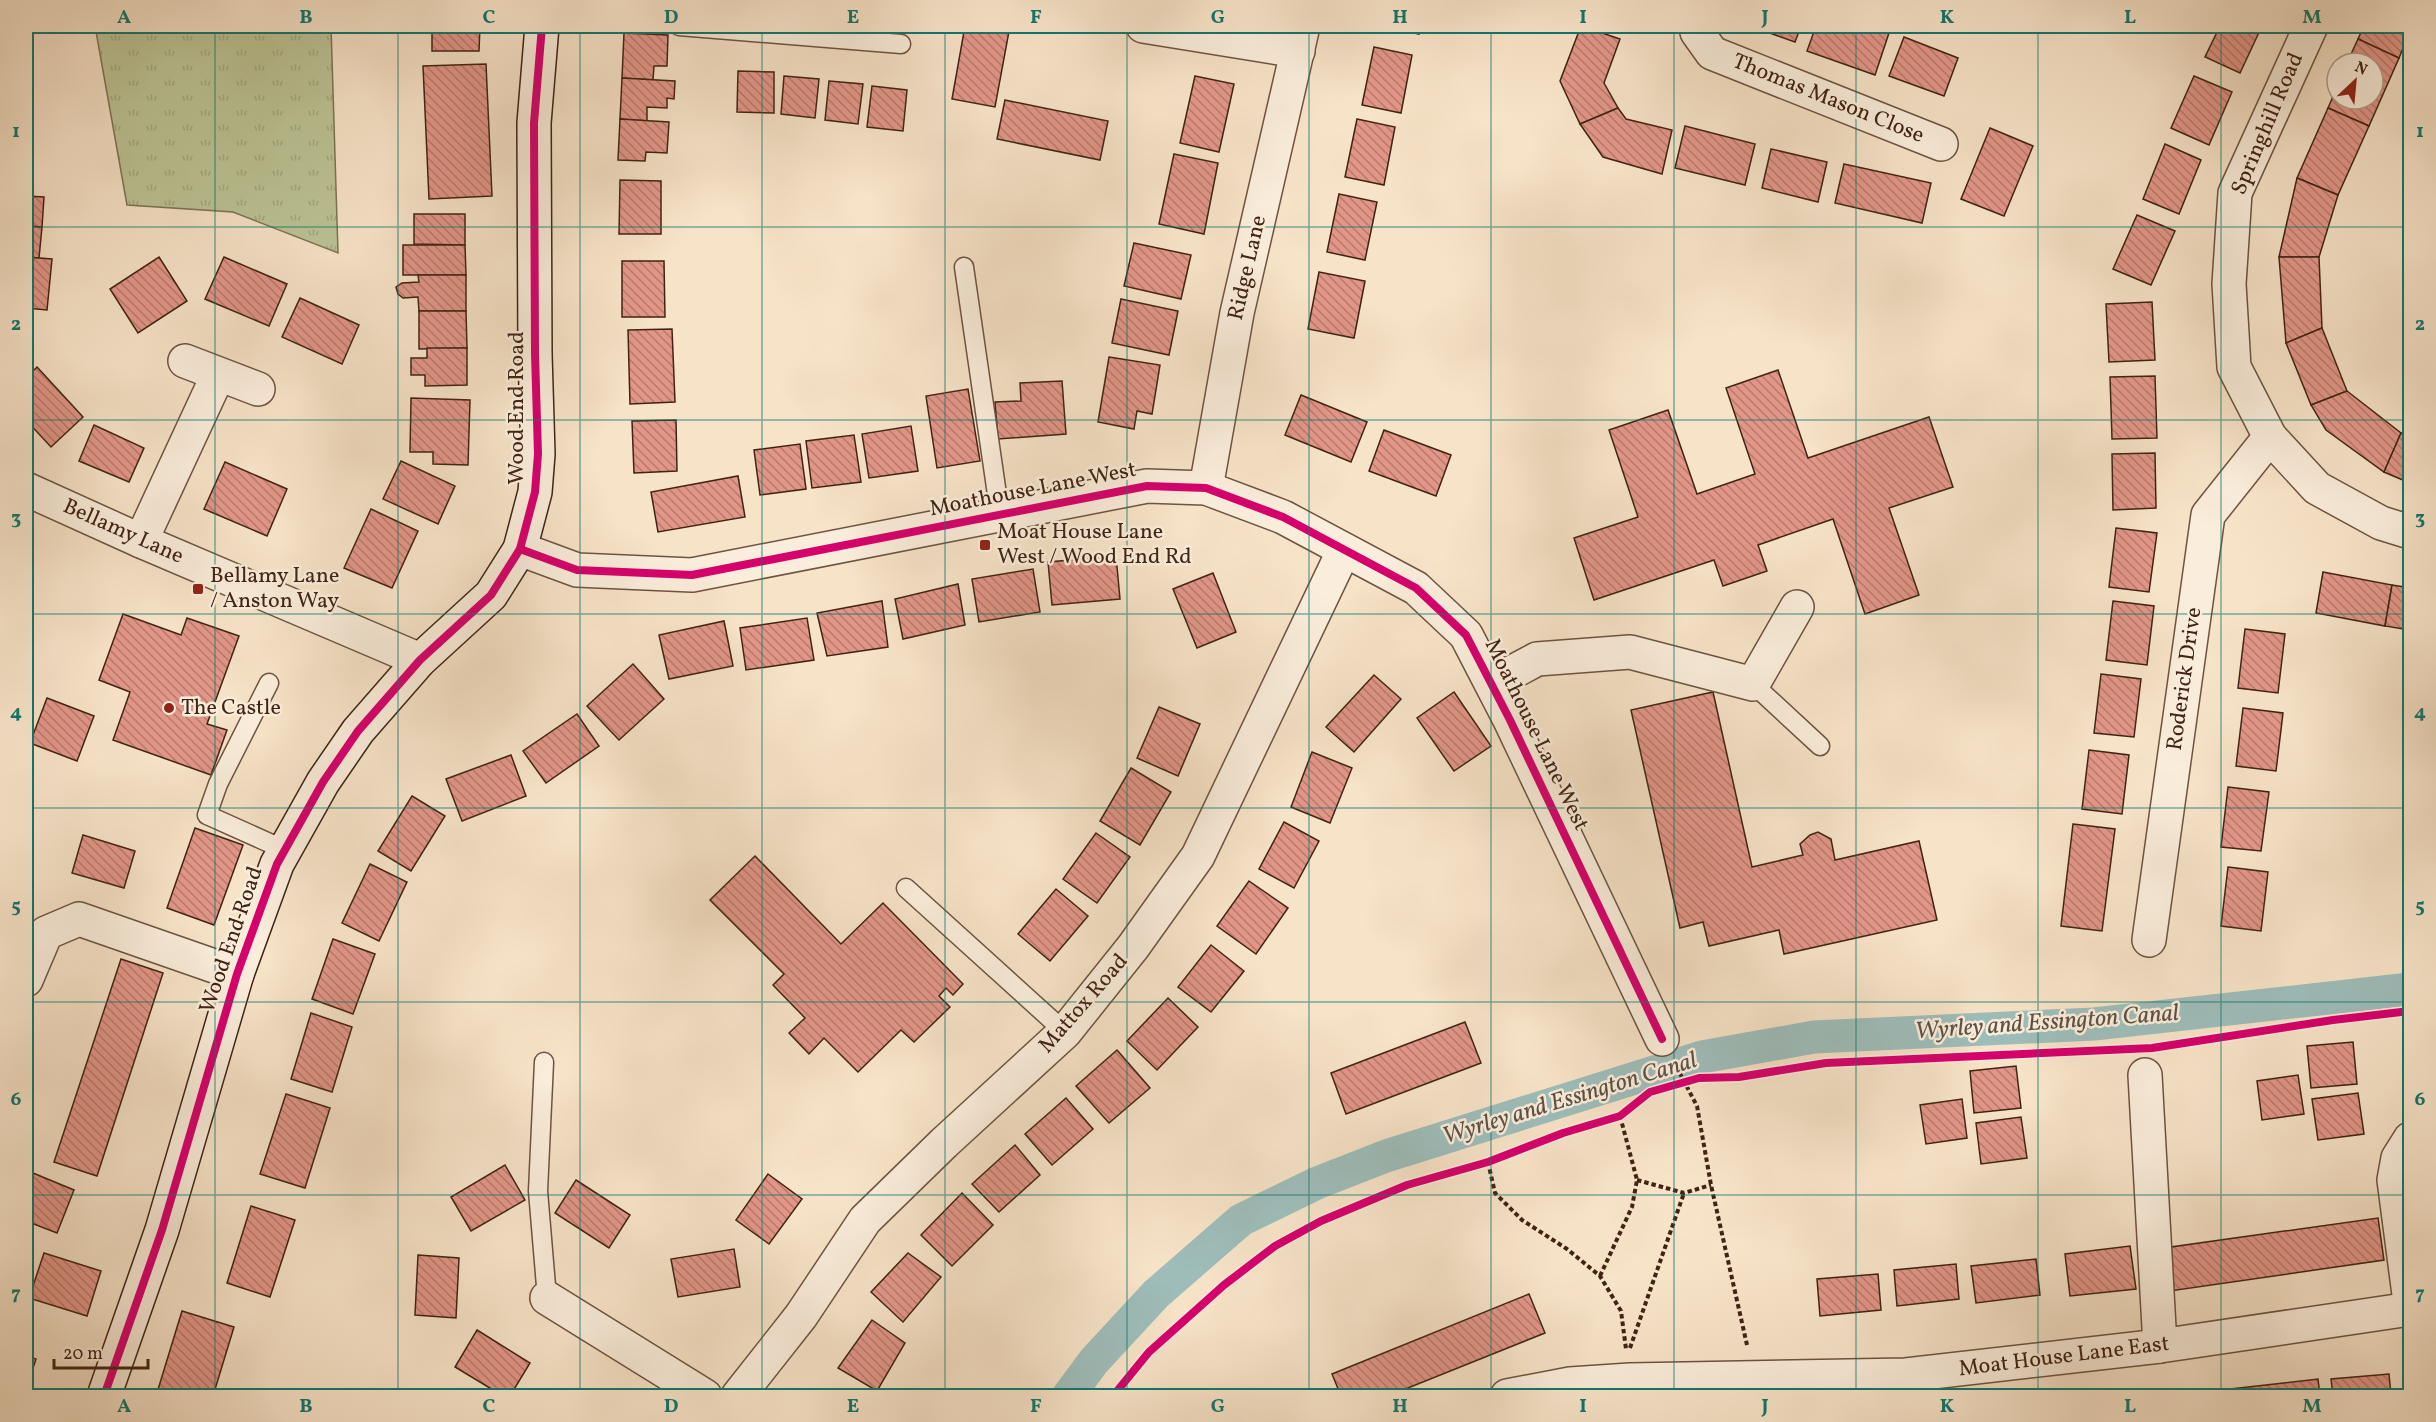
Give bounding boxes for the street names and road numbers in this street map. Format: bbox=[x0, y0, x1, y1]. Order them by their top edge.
street label: Thomas Mason Close bbox=[1728, 46, 1928, 152]
street label: Springhill Road bbox=[2224, 48, 2312, 200]
street label: Ridge Lane bbox=[1221, 212, 1275, 324]
street label: Wood End Road bbox=[502, 331, 533, 485]
street label: Moathouse Lane West bbox=[927, 455, 1139, 525]
street label: Bellamy Lane bbox=[58, 492, 188, 572]
street label: Roderick Drive bbox=[2160, 605, 2210, 753]
street label: Moathouse Lane West bbox=[1476, 634, 1596, 836]
street label: Wood End Road bbox=[192, 862, 272, 1018]
street label: Mattox Road bbox=[1032, 947, 1136, 1061]
street label: Moat House Lane East bbox=[1957, 1329, 2171, 1385]

